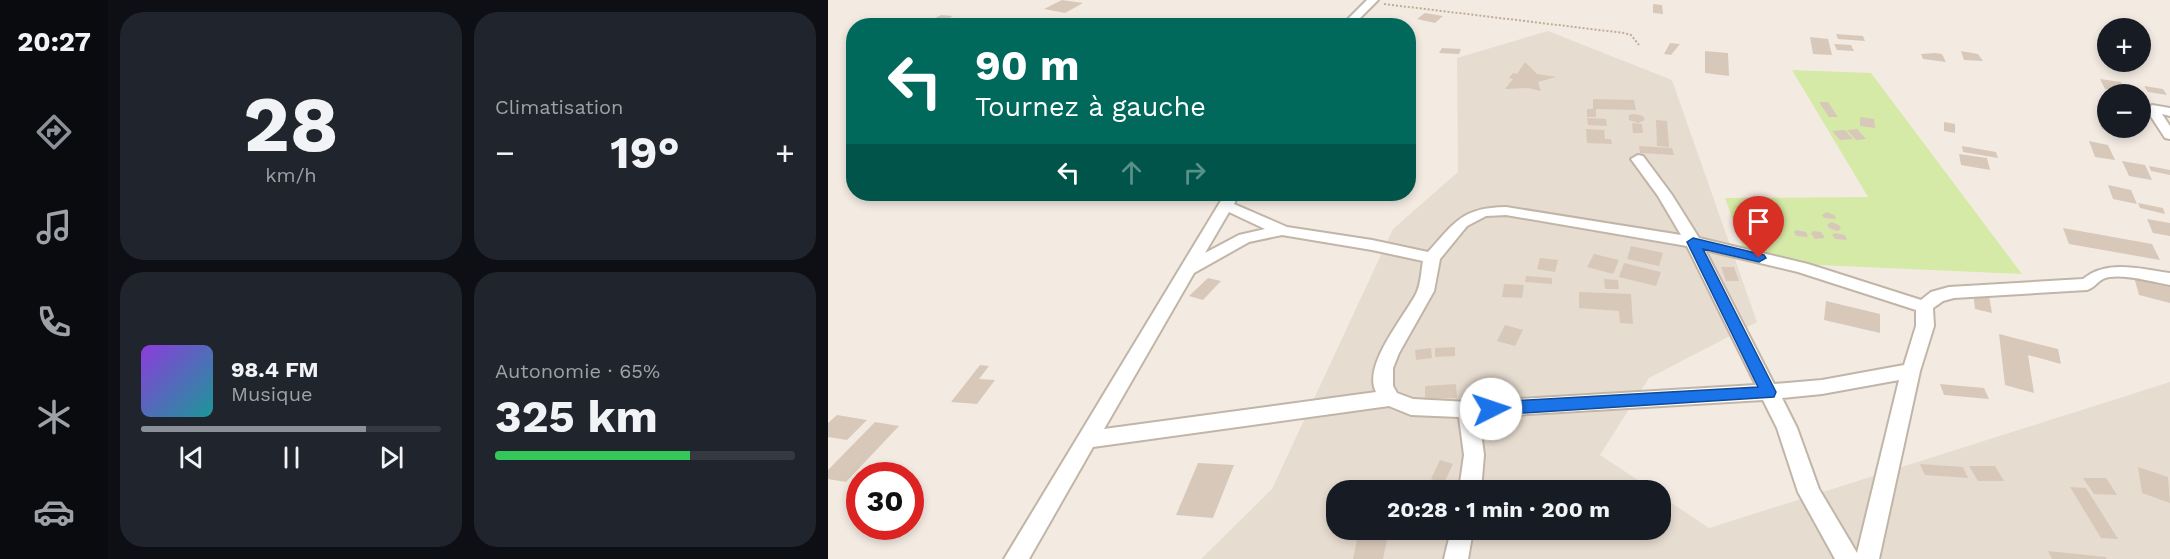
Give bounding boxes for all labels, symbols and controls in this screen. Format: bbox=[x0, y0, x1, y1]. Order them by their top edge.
map controls bbox=[2097, 18, 2151, 138]
button: + bbox=[2097, 18, 2151, 72]
text: 20:27 bbox=[17, 26, 91, 58]
text: 90 m bbox=[975, 41, 1079, 90]
icon: left bbox=[876, 42, 954, 120]
text: 28 bbox=[243, 78, 339, 170]
button: − bbox=[2097, 84, 2151, 138]
text: Tournez à gauche bbox=[975, 91, 1206, 123]
text: Climatisation bbox=[495, 95, 623, 119]
icon: directions bbox=[33, 111, 75, 153]
text: 19° bbox=[610, 126, 680, 179]
text: − bbox=[495, 133, 515, 172]
text: + bbox=[775, 133, 795, 172]
icon: left bbox=[1052, 156, 1085, 189]
icon: ahead bbox=[1115, 156, 1148, 189]
icon: right bbox=[1178, 156, 1211, 189]
text: km/h bbox=[265, 163, 317, 187]
pin bbox=[1733, 196, 1784, 258]
icon: arrive bbox=[1742, 205, 1775, 238]
icon: music bbox=[33, 206, 75, 248]
icon: phone bbox=[33, 301, 75, 343]
text: 98.4 FM bbox=[231, 357, 319, 382]
text: Autonomie · 65% bbox=[495, 359, 660, 383]
position arrow bbox=[1459, 377, 1523, 441]
text: Musique bbox=[231, 382, 313, 406]
text: 325 km bbox=[495, 390, 658, 443]
icon: climate bbox=[33, 396, 75, 438]
icon: previous bbox=[175, 441, 208, 474]
icon: pause bbox=[275, 441, 308, 474]
icon: next bbox=[375, 441, 408, 474]
speed limit sign: 30 bbox=[846, 462, 924, 540]
icon: car bbox=[33, 491, 75, 533]
text: 20:28 · 1 min · 200 m bbox=[1387, 497, 1610, 522]

